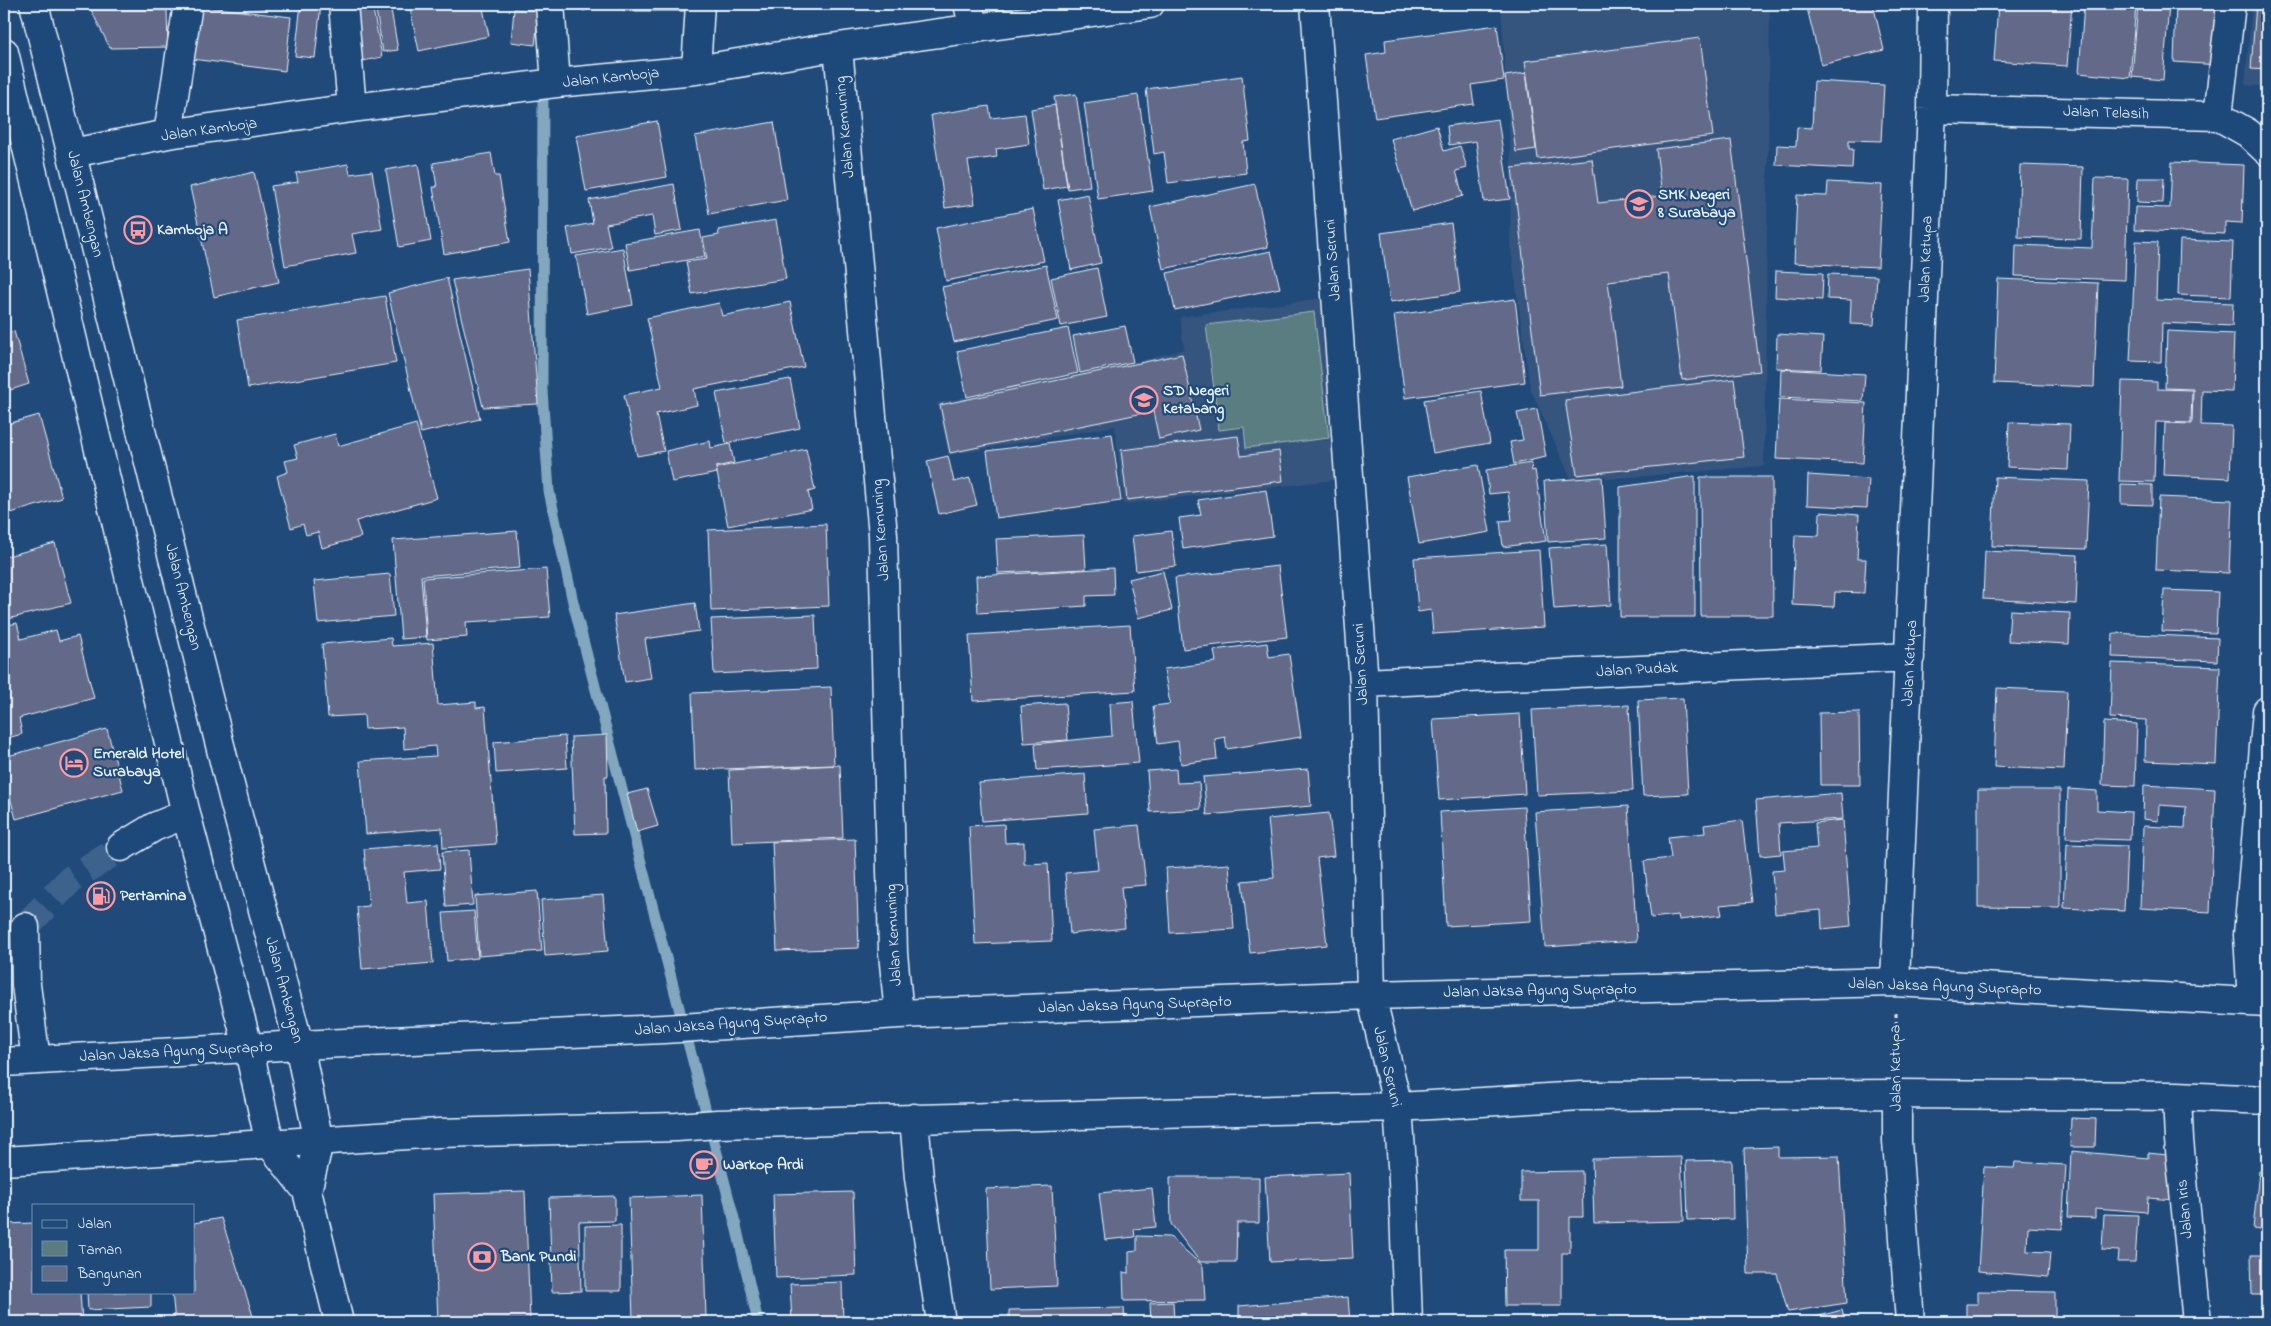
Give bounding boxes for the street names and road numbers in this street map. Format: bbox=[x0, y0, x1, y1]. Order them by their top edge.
street label: Jalan Kamboja bbox=[562, 61, 660, 95]
street label: Jalan Kemuning bbox=[829, 75, 861, 179]
street label: Jalan Telasih bbox=[2063, 100, 2149, 126]
street label: Jalan Kamboja bbox=[159, 111, 259, 149]
street label: Jalan Ambengan bbox=[60, 148, 110, 260]
street label: Jalan Ketupa bbox=[1912, 215, 1940, 303]
street label: Jalan Seruni bbox=[1318, 218, 1348, 302]
street label: Jalan Kemuning bbox=[865, 478, 897, 582]
street label: Jalan Ambengan bbox=[158, 541, 208, 653]
street label: Jalan Ketupa bbox=[1896, 619, 1924, 707]
street label: Jalan Seruni bbox=[1347, 622, 1375, 706]
street label: Jalan Pudak bbox=[1596, 656, 1679, 684]
street label: Jalan Kemuning bbox=[879, 883, 909, 987]
street label: Jalan Ambengan bbox=[258, 934, 310, 1046]
street label: Jalan Jaksa Agung Suprapto bbox=[1848, 972, 2042, 1002]
street label: Jalan Jaksa Agung Suprapto bbox=[1443, 977, 1637, 1005]
street label: Jalan Jaksa Agung Suprapto bbox=[1038, 990, 1232, 1020]
street label: Jalan Jaksa Agung Suprapto bbox=[634, 1005, 828, 1043]
street label: Jalan Seruni bbox=[1366, 1024, 1408, 1110]
street label: Jalan Ketupa bbox=[1883, 1025, 1909, 1111]
street label: Jalan Jaksa Agung Suprapto bbox=[79, 1035, 273, 1069]
street label: Jalan Iris bbox=[2170, 1178, 2200, 1240]

